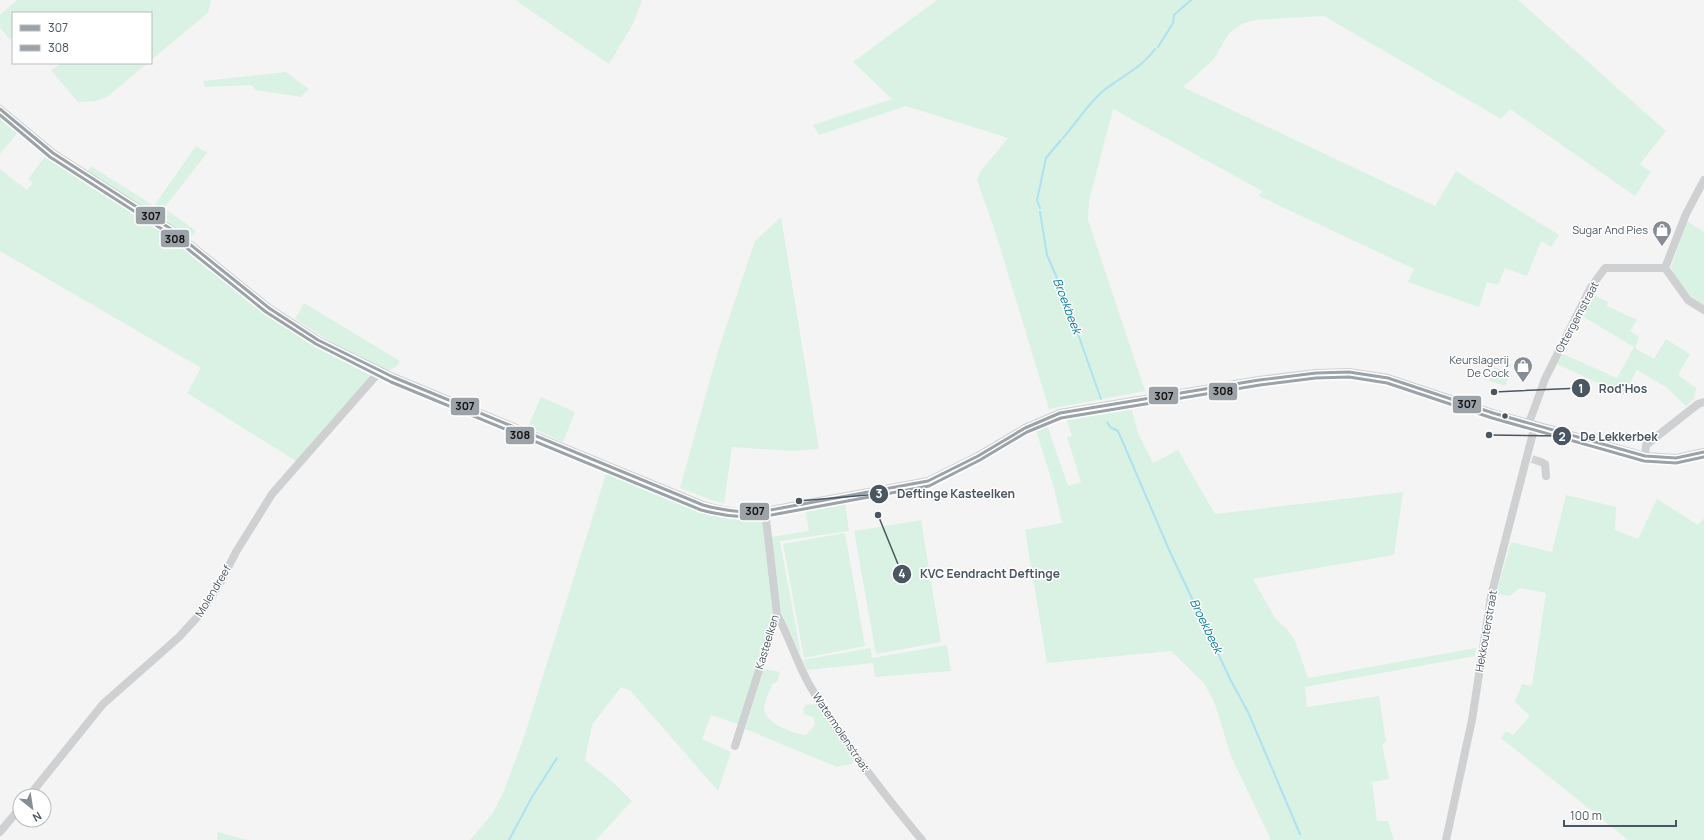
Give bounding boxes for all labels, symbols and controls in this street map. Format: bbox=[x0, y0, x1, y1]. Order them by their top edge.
legend bbox=[12, 12, 152, 64]
text: 307 bbox=[48, 19, 68, 36]
text: 308 bbox=[48, 39, 69, 56]
line badge: 307 bbox=[135, 206, 166, 225]
text: 307 bbox=[141, 208, 161, 223]
shop icon: Sugar And Pies bbox=[1651, 219, 1673, 247]
place label: Sugar And Pies bbox=[1572, 222, 1648, 237]
line badge: 308 bbox=[160, 229, 190, 248]
text: 308 bbox=[165, 231, 185, 246]
water label: Broekbeek bbox=[1049, 275, 1087, 338]
street label: Ottergemstraat bbox=[1551, 278, 1602, 355]
place label: Keurslagerij De Cock bbox=[1450, 352, 1510, 380]
shop icon: Keurslagerij De Cock bbox=[1512, 355, 1534, 383]
callout: Rod'Hos bbox=[1571, 376, 1655, 400]
text: 1 bbox=[1578, 380, 1584, 397]
text: Rod'Hos bbox=[1599, 380, 1648, 397]
line badge: 308 bbox=[1208, 382, 1238, 401]
text: 308 bbox=[1213, 383, 1233, 398]
line badge: 307 bbox=[1148, 386, 1179, 405]
text: 307 bbox=[1154, 388, 1174, 403]
line badge: 307 bbox=[1452, 395, 1482, 414]
text: 307 bbox=[1457, 396, 1477, 411]
line badge: 307 bbox=[450, 397, 480, 416]
text: 307 bbox=[455, 398, 475, 413]
unlabelled marker bbox=[1500, 411, 1510, 421]
callout: De Lekkerbek bbox=[1552, 424, 1665, 448]
line badge: 308 bbox=[505, 426, 535, 445]
text: 308 bbox=[510, 427, 530, 442]
text: 2 bbox=[1558, 428, 1566, 445]
text: De Lekkerbek bbox=[1580, 428, 1658, 445]
callout: Deftinge Kasteelken bbox=[869, 482, 1023, 506]
text: 3 bbox=[876, 485, 883, 502]
text: Deftinge Kasteelken bbox=[897, 485, 1015, 502]
line badge: 307 bbox=[739, 502, 770, 521]
text: 307 bbox=[745, 503, 765, 518]
street label: Molendreef bbox=[191, 562, 234, 620]
callout: KVC Eendracht Deftinge bbox=[892, 562, 1068, 586]
text: 4 bbox=[898, 565, 906, 582]
text: KVC Eendracht Deftinge bbox=[920, 565, 1060, 582]
street label: Hekkouterstraat bbox=[1471, 589, 1500, 673]
water label: Broekbeek bbox=[1186, 596, 1228, 658]
street label: Kasteelken bbox=[751, 613, 782, 671]
street label: Watermolenstraat bbox=[809, 689, 873, 774]
north arrow bbox=[12, 788, 52, 828]
scale bar bbox=[1564, 802, 1676, 828]
text: 100 m bbox=[1570, 807, 1602, 824]
text: N bbox=[30, 809, 44, 826]

